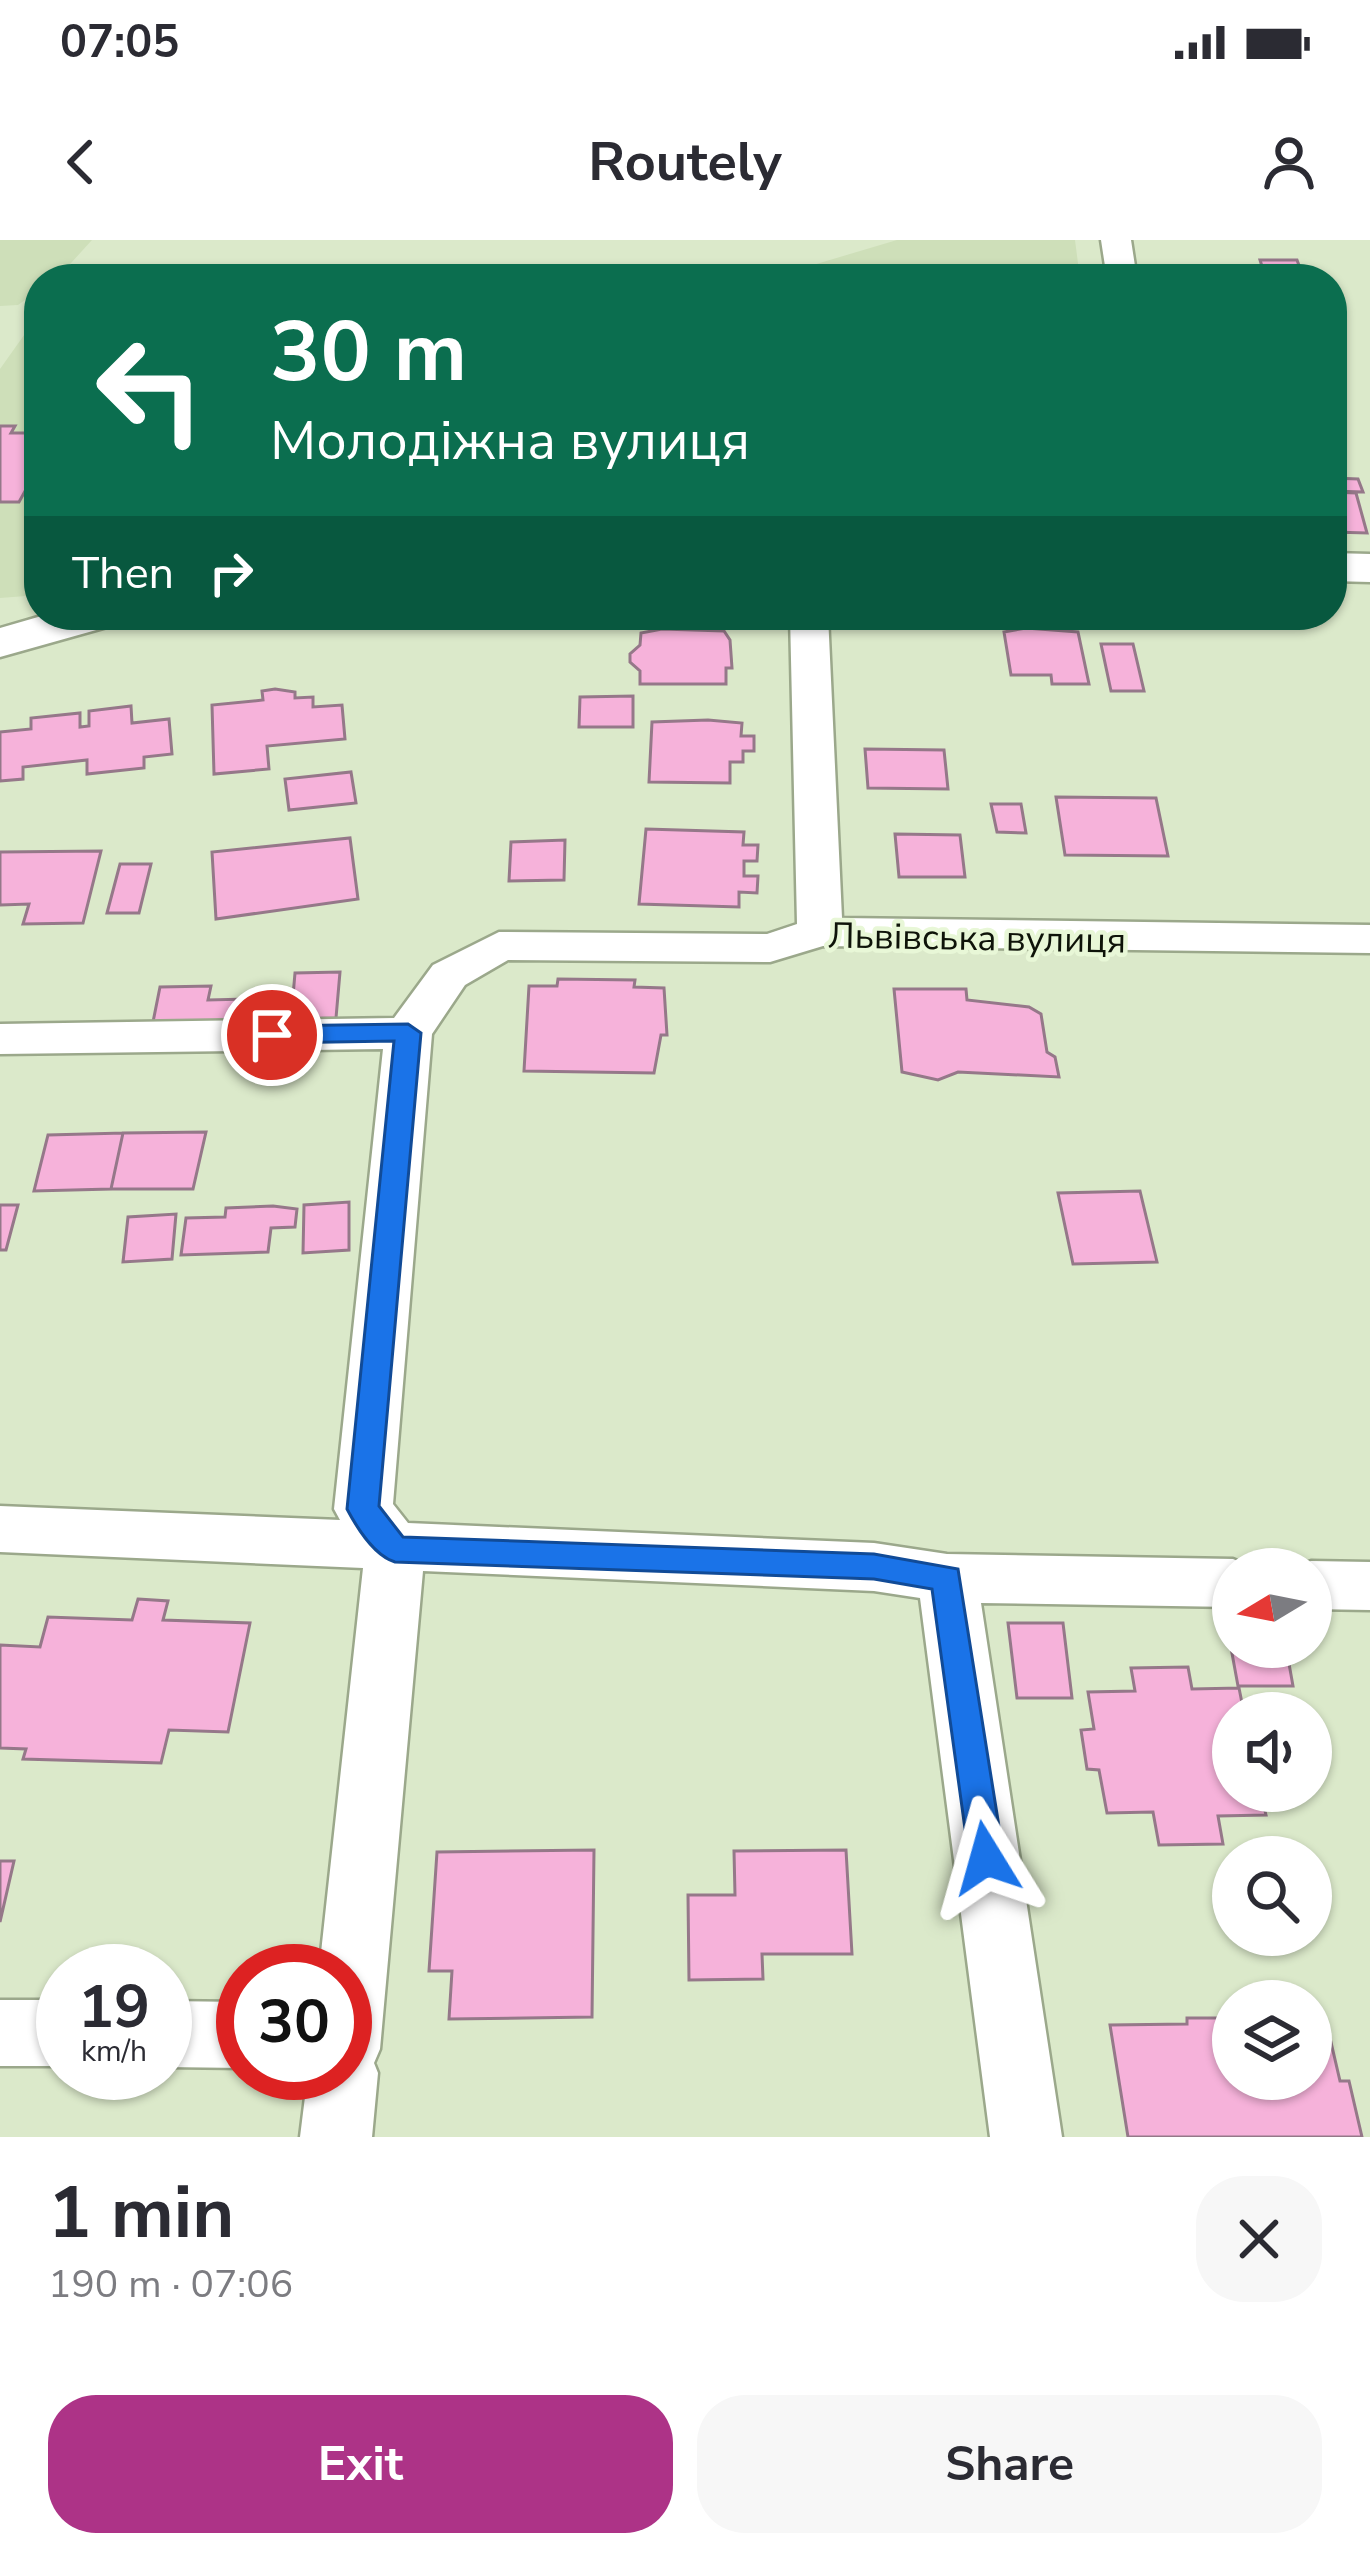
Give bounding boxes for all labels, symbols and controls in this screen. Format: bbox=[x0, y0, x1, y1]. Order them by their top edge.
text: 07:05 bbox=[60, 12, 179, 73]
text: Routely bbox=[588, 125, 782, 199]
icon: back bbox=[48, 129, 114, 195]
icon: person bbox=[1256, 129, 1322, 195]
text: 30 m bbox=[270, 295, 467, 410]
icon: left bbox=[72, 312, 228, 468]
text: Молодіжна вулиця bbox=[270, 404, 750, 478]
icon: right bbox=[198, 540, 264, 606]
text: Then bbox=[72, 543, 174, 604]
street label: Львівська вулиця bbox=[827, 911, 1126, 966]
pin bbox=[221, 984, 323, 1086]
icon: arrive bbox=[239, 1002, 305, 1068]
north arrow bbox=[1212, 1548, 1332, 1668]
map controls bbox=[1212, 1548, 1332, 2100]
button: sound bbox=[1212, 1692, 1332, 1812]
position arrow bbox=[923, 1795, 1049, 1921]
button: search bbox=[1212, 1836, 1332, 1956]
speed limit sign: 30 bbox=[216, 1944, 372, 2100]
text: 19 bbox=[78, 1966, 150, 2048]
button: layers bbox=[1212, 1980, 1332, 2100]
text: km/h bbox=[81, 2031, 147, 2072]
text: 1 min bbox=[48, 2164, 234, 2262]
button: close bbox=[1196, 2176, 1322, 2302]
text: 190 m · 07:06 bbox=[48, 2258, 293, 2311]
button: Exit bbox=[48, 2395, 673, 2533]
button: Share bbox=[697, 2395, 1322, 2533]

